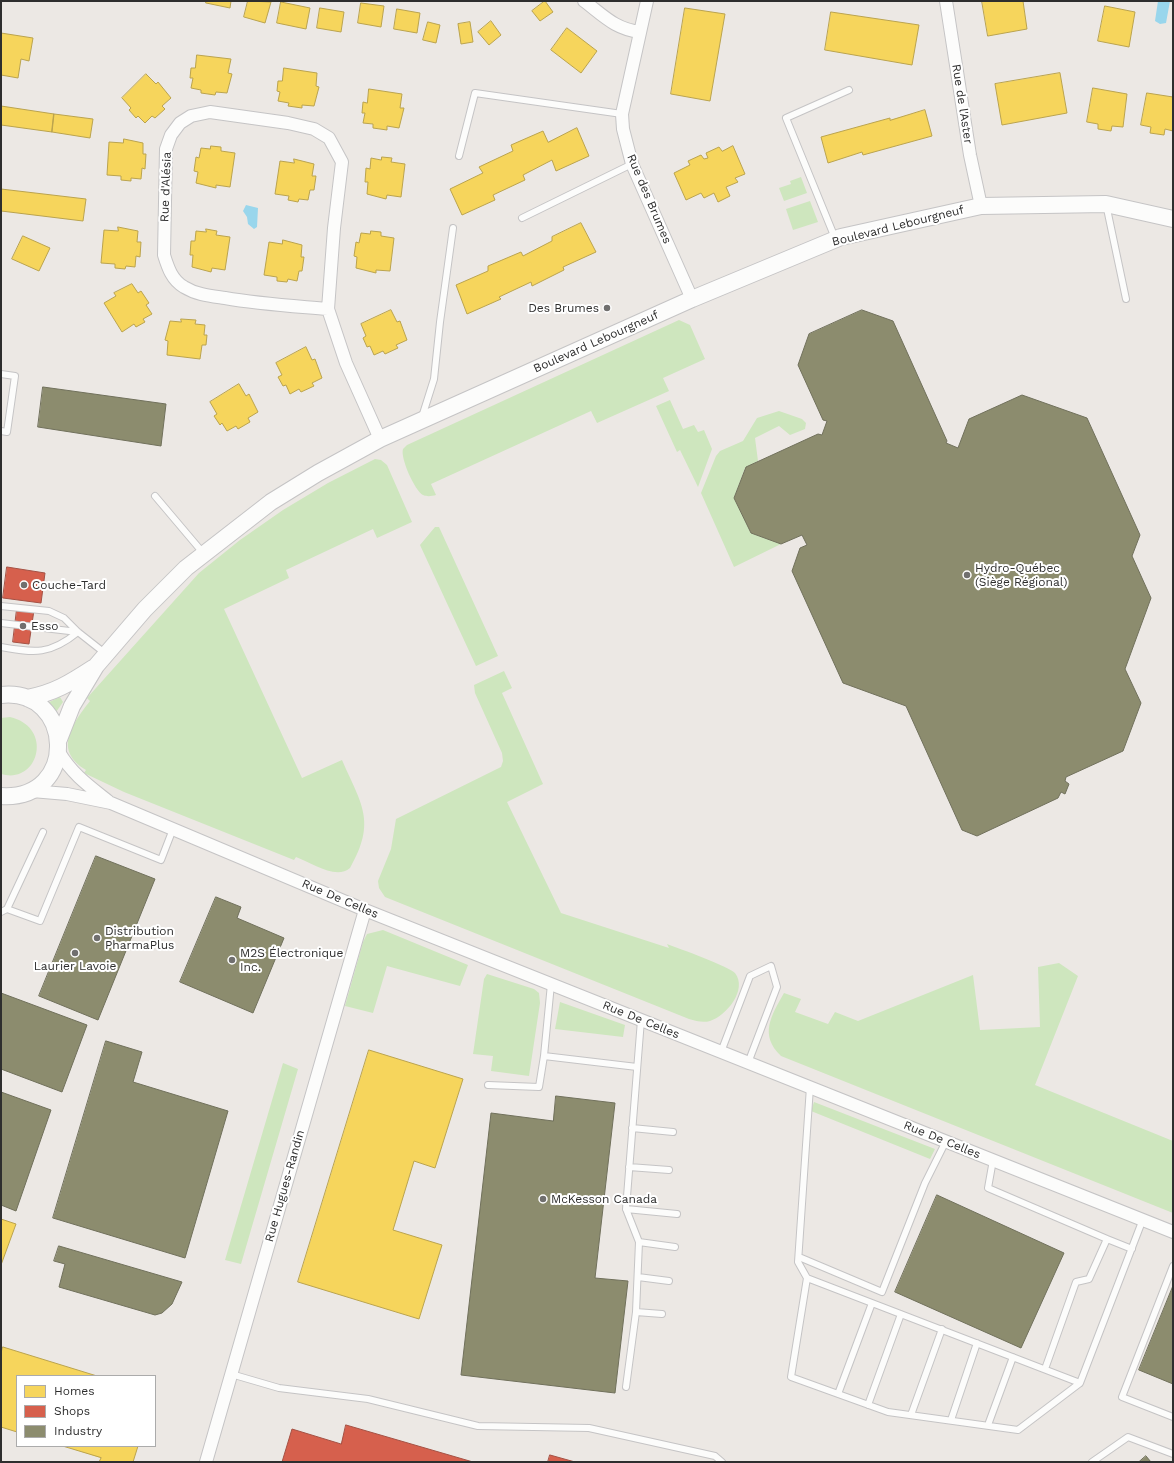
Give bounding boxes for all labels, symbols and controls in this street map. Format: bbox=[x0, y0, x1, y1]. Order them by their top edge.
street label: Rue de l'Aster bbox=[949, 63, 975, 145]
street label: Rue d'Alésia bbox=[158, 152, 174, 222]
street label: Rue des Brumes bbox=[624, 152, 674, 246]
street label: Boulevard Lebourgneuf bbox=[830, 203, 966, 249]
place label: Des Brumes bbox=[528, 301, 599, 315]
marker: Des Brumes bbox=[602, 303, 612, 313]
street label: Boulevard Lebourgneuf bbox=[531, 308, 661, 376]
place label: Hydro-Québec (Siège Régional) bbox=[975, 561, 1067, 589]
marker: Hydro-Québec (Siège Régional) bbox=[962, 570, 972, 580]
place label: Couche-Tard bbox=[32, 578, 106, 592]
marker: Couche-Tard bbox=[19, 580, 29, 590]
place label: Esso bbox=[31, 619, 59, 633]
marker: Esso bbox=[18, 621, 28, 631]
street label: Rue De Celles bbox=[300, 876, 380, 922]
place label: Distribution PharmaPlus bbox=[105, 924, 174, 952]
marker: Distribution PharmaPlus bbox=[92, 933, 102, 943]
place label: M2S Électronique Inc. bbox=[240, 946, 343, 974]
marker: Laurier Lavoie bbox=[70, 948, 80, 958]
marker: M2S Électronique Inc. bbox=[227, 955, 237, 965]
place label: Laurier Lavoie bbox=[34, 959, 116, 973]
street label: Rue De Celles bbox=[600, 998, 682, 1042]
street label: Rue De Celles bbox=[901, 1118, 983, 1162]
street label: Rue Hugues-Randin bbox=[262, 1128, 308, 1244]
place label: McKesson Canada bbox=[551, 1192, 657, 1206]
marker: McKesson Canada bbox=[538, 1194, 548, 1204]
legend bbox=[16, 1375, 156, 1447]
text: Homes bbox=[54, 1384, 95, 1398]
text: Shops bbox=[54, 1404, 90, 1418]
text: Industry bbox=[54, 1424, 102, 1438]

